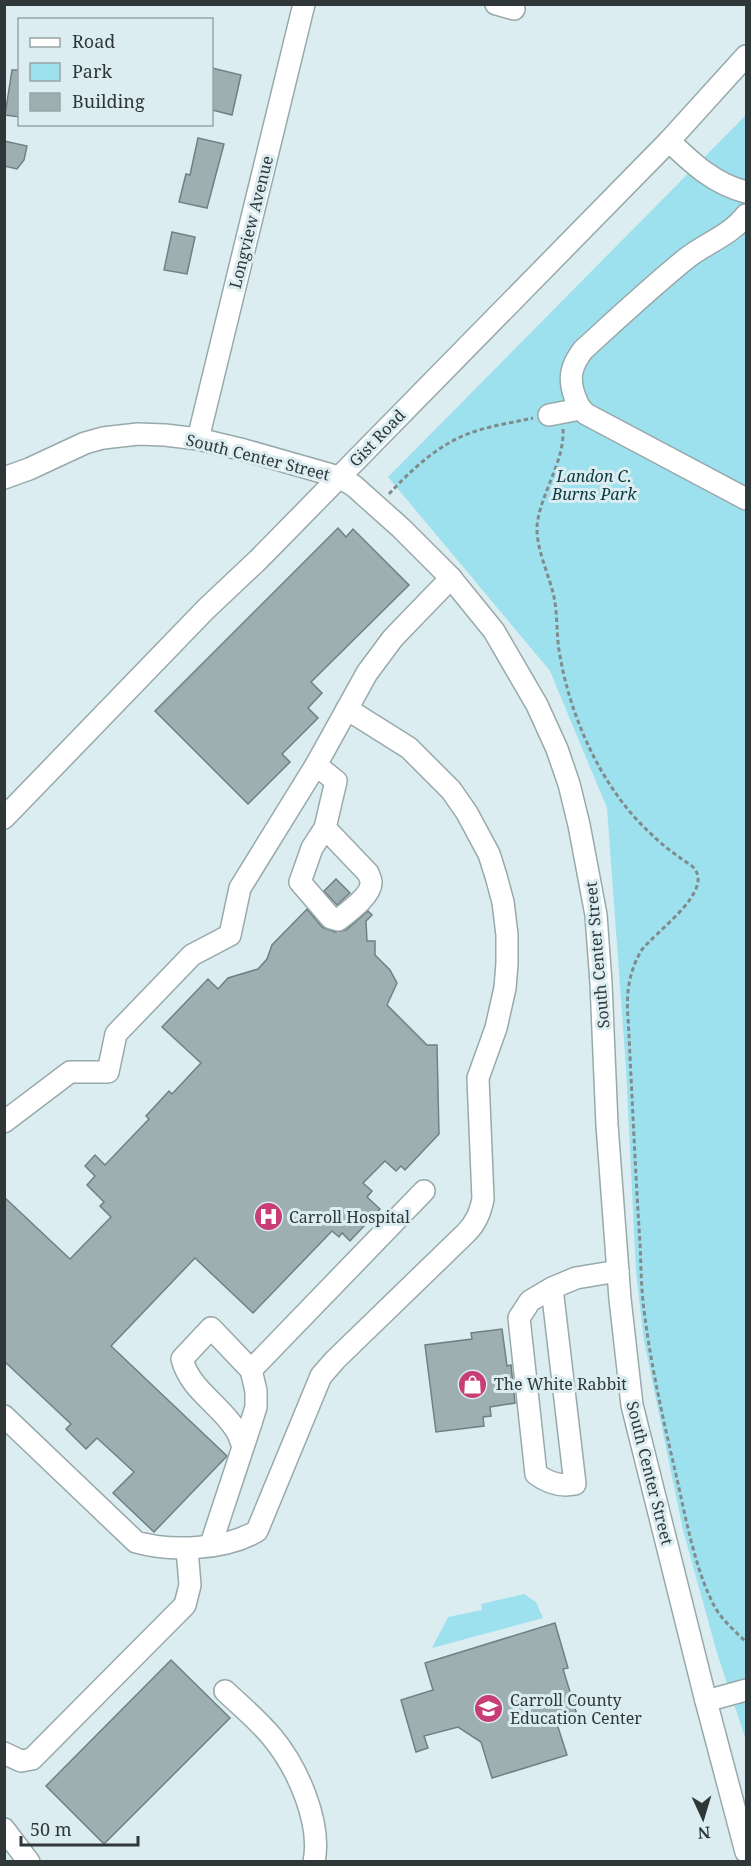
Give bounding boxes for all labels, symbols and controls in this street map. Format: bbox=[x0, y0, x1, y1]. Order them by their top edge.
legend bbox=[18, 18, 213, 126]
text: Road bbox=[72, 29, 115, 53]
text: Park bbox=[72, 59, 112, 83]
text: Building bbox=[72, 89, 145, 113]
street label: Longview Avenue bbox=[224, 153, 278, 291]
street label: Gist Road bbox=[344, 404, 410, 472]
street label: South Center Street bbox=[184, 429, 332, 486]
park label: Landon C. Burns Park bbox=[551, 465, 637, 505]
street label: South Center Street bbox=[580, 880, 614, 1029]
hospital icon: Carroll Hospital bbox=[252, 1201, 284, 1233]
place label: Carroll Hospital bbox=[289, 1206, 410, 1228]
shop icon: The White Rabbit bbox=[457, 1368, 489, 1400]
place label: The White Rabbit bbox=[494, 1373, 627, 1395]
street label: South Center Street bbox=[622, 1399, 679, 1547]
place label: Carroll County Education Center bbox=[510, 1689, 642, 1729]
school or university icon: Carroll County Education Center bbox=[473, 1693, 505, 1725]
north arrow bbox=[673, 1788, 733, 1848]
scale bar bbox=[21, 1809, 138, 1847]
text: 50 m bbox=[30, 1817, 72, 1841]
text: N bbox=[697, 1822, 711, 1844]

